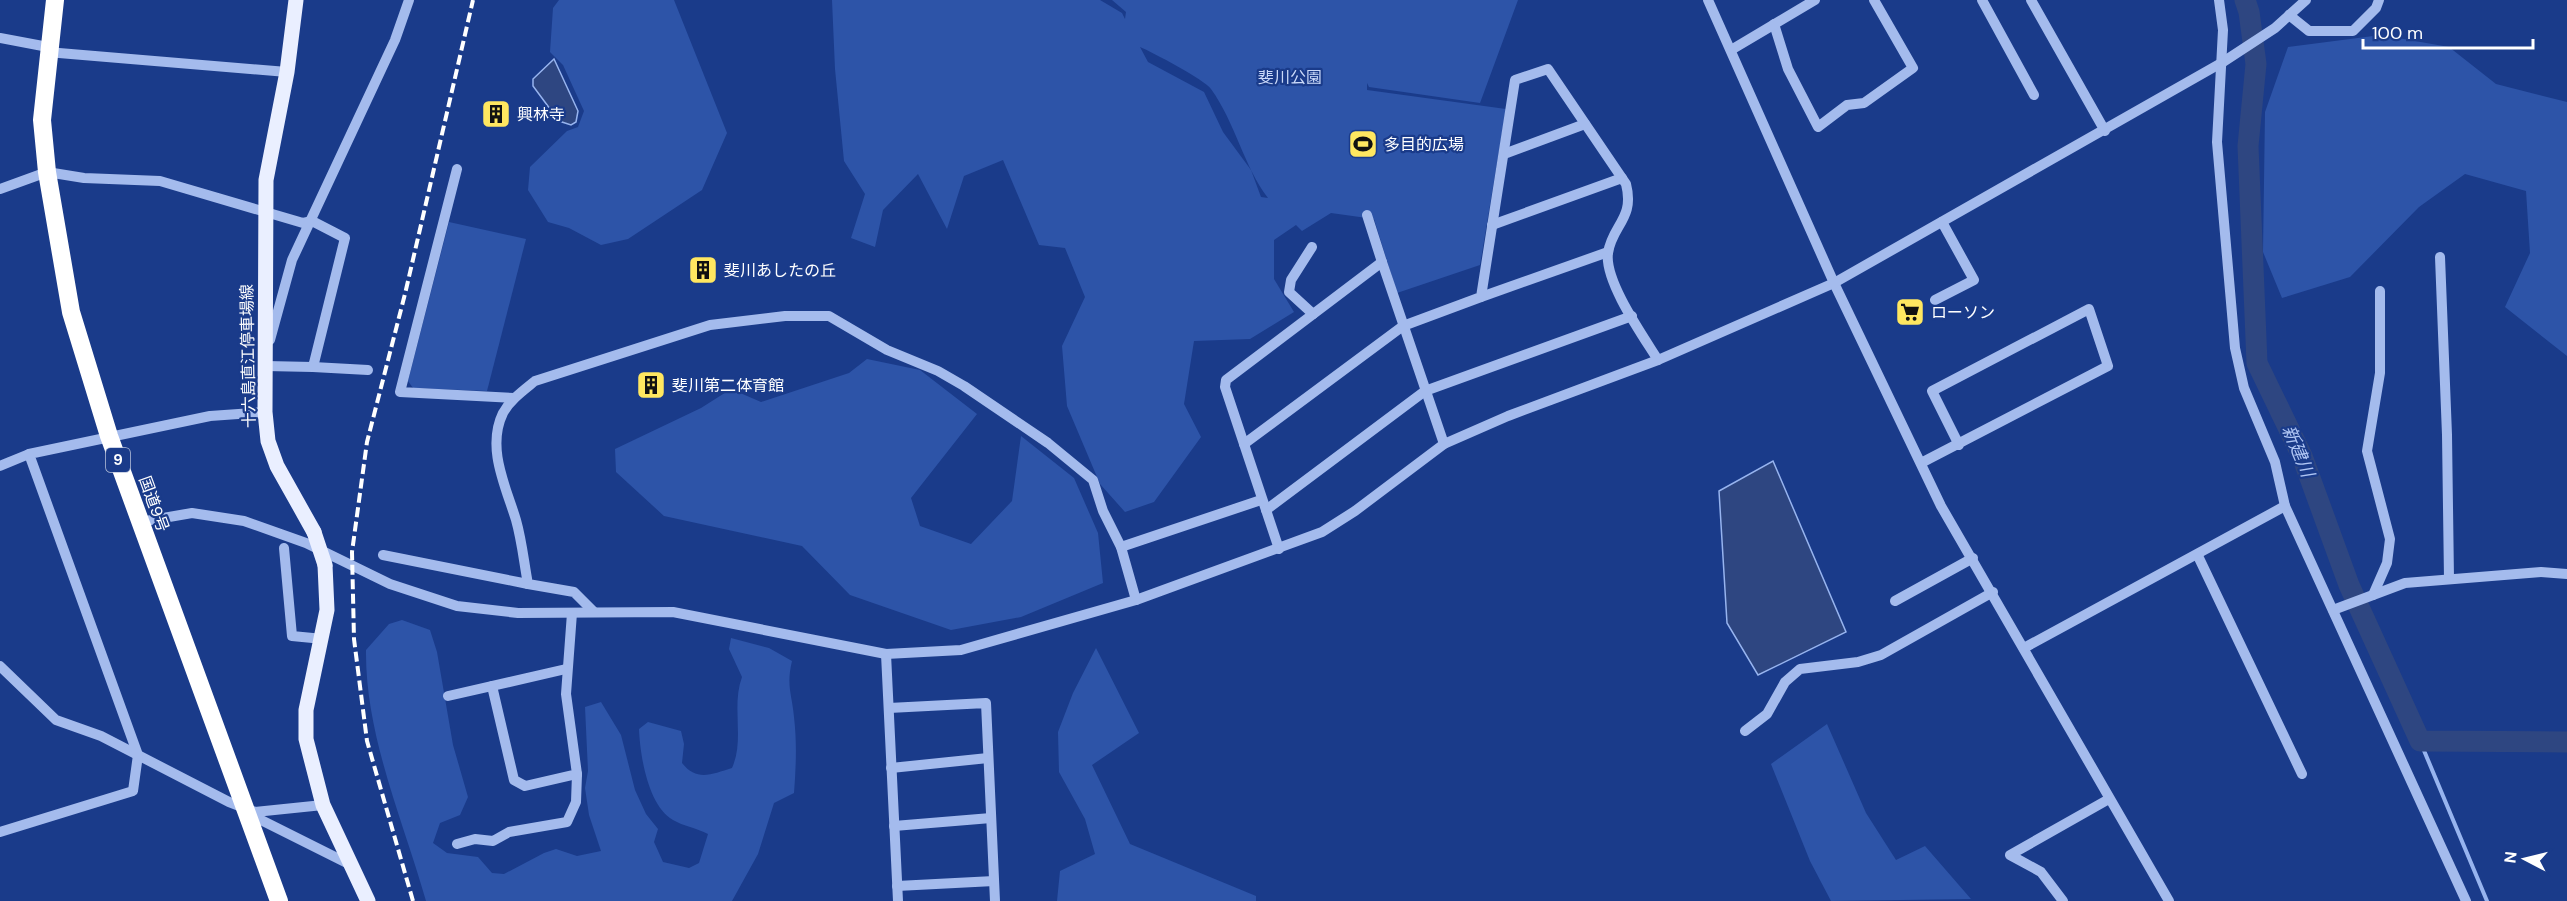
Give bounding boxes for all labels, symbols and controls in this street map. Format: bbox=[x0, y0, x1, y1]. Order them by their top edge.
scale bar bbox=[2363, 12, 2532, 50]
text: 100 m bbox=[2372, 21, 2423, 45]
park label: 斐川公園 bbox=[1258, 67, 1322, 88]
building icon: 興林寺 bbox=[480, 98, 512, 130]
place label: 興林寺 bbox=[517, 104, 565, 125]
sports icon: 多目的広場 bbox=[1347, 128, 1379, 160]
place label: 多目的広場 bbox=[1384, 134, 1464, 155]
building icon: 斐川あしたの丘 bbox=[687, 254, 719, 286]
place label: 斐川あしたの丘 bbox=[724, 260, 836, 281]
street label: 十六島直江停車場線 bbox=[236, 284, 260, 428]
supermarket icon: ローソン bbox=[1894, 296, 1926, 328]
place label: ローソン bbox=[1931, 302, 1995, 323]
building icon: 斐川第二体育館 bbox=[635, 369, 667, 401]
place label: 斐川第二体育館 bbox=[672, 375, 784, 396]
water label: 新建川 bbox=[2276, 421, 2320, 482]
road number: 9 bbox=[106, 448, 130, 472]
street label: 国道9号 bbox=[134, 473, 174, 535]
north arrow bbox=[2495, 829, 2555, 889]
text: N bbox=[2499, 850, 2522, 864]

